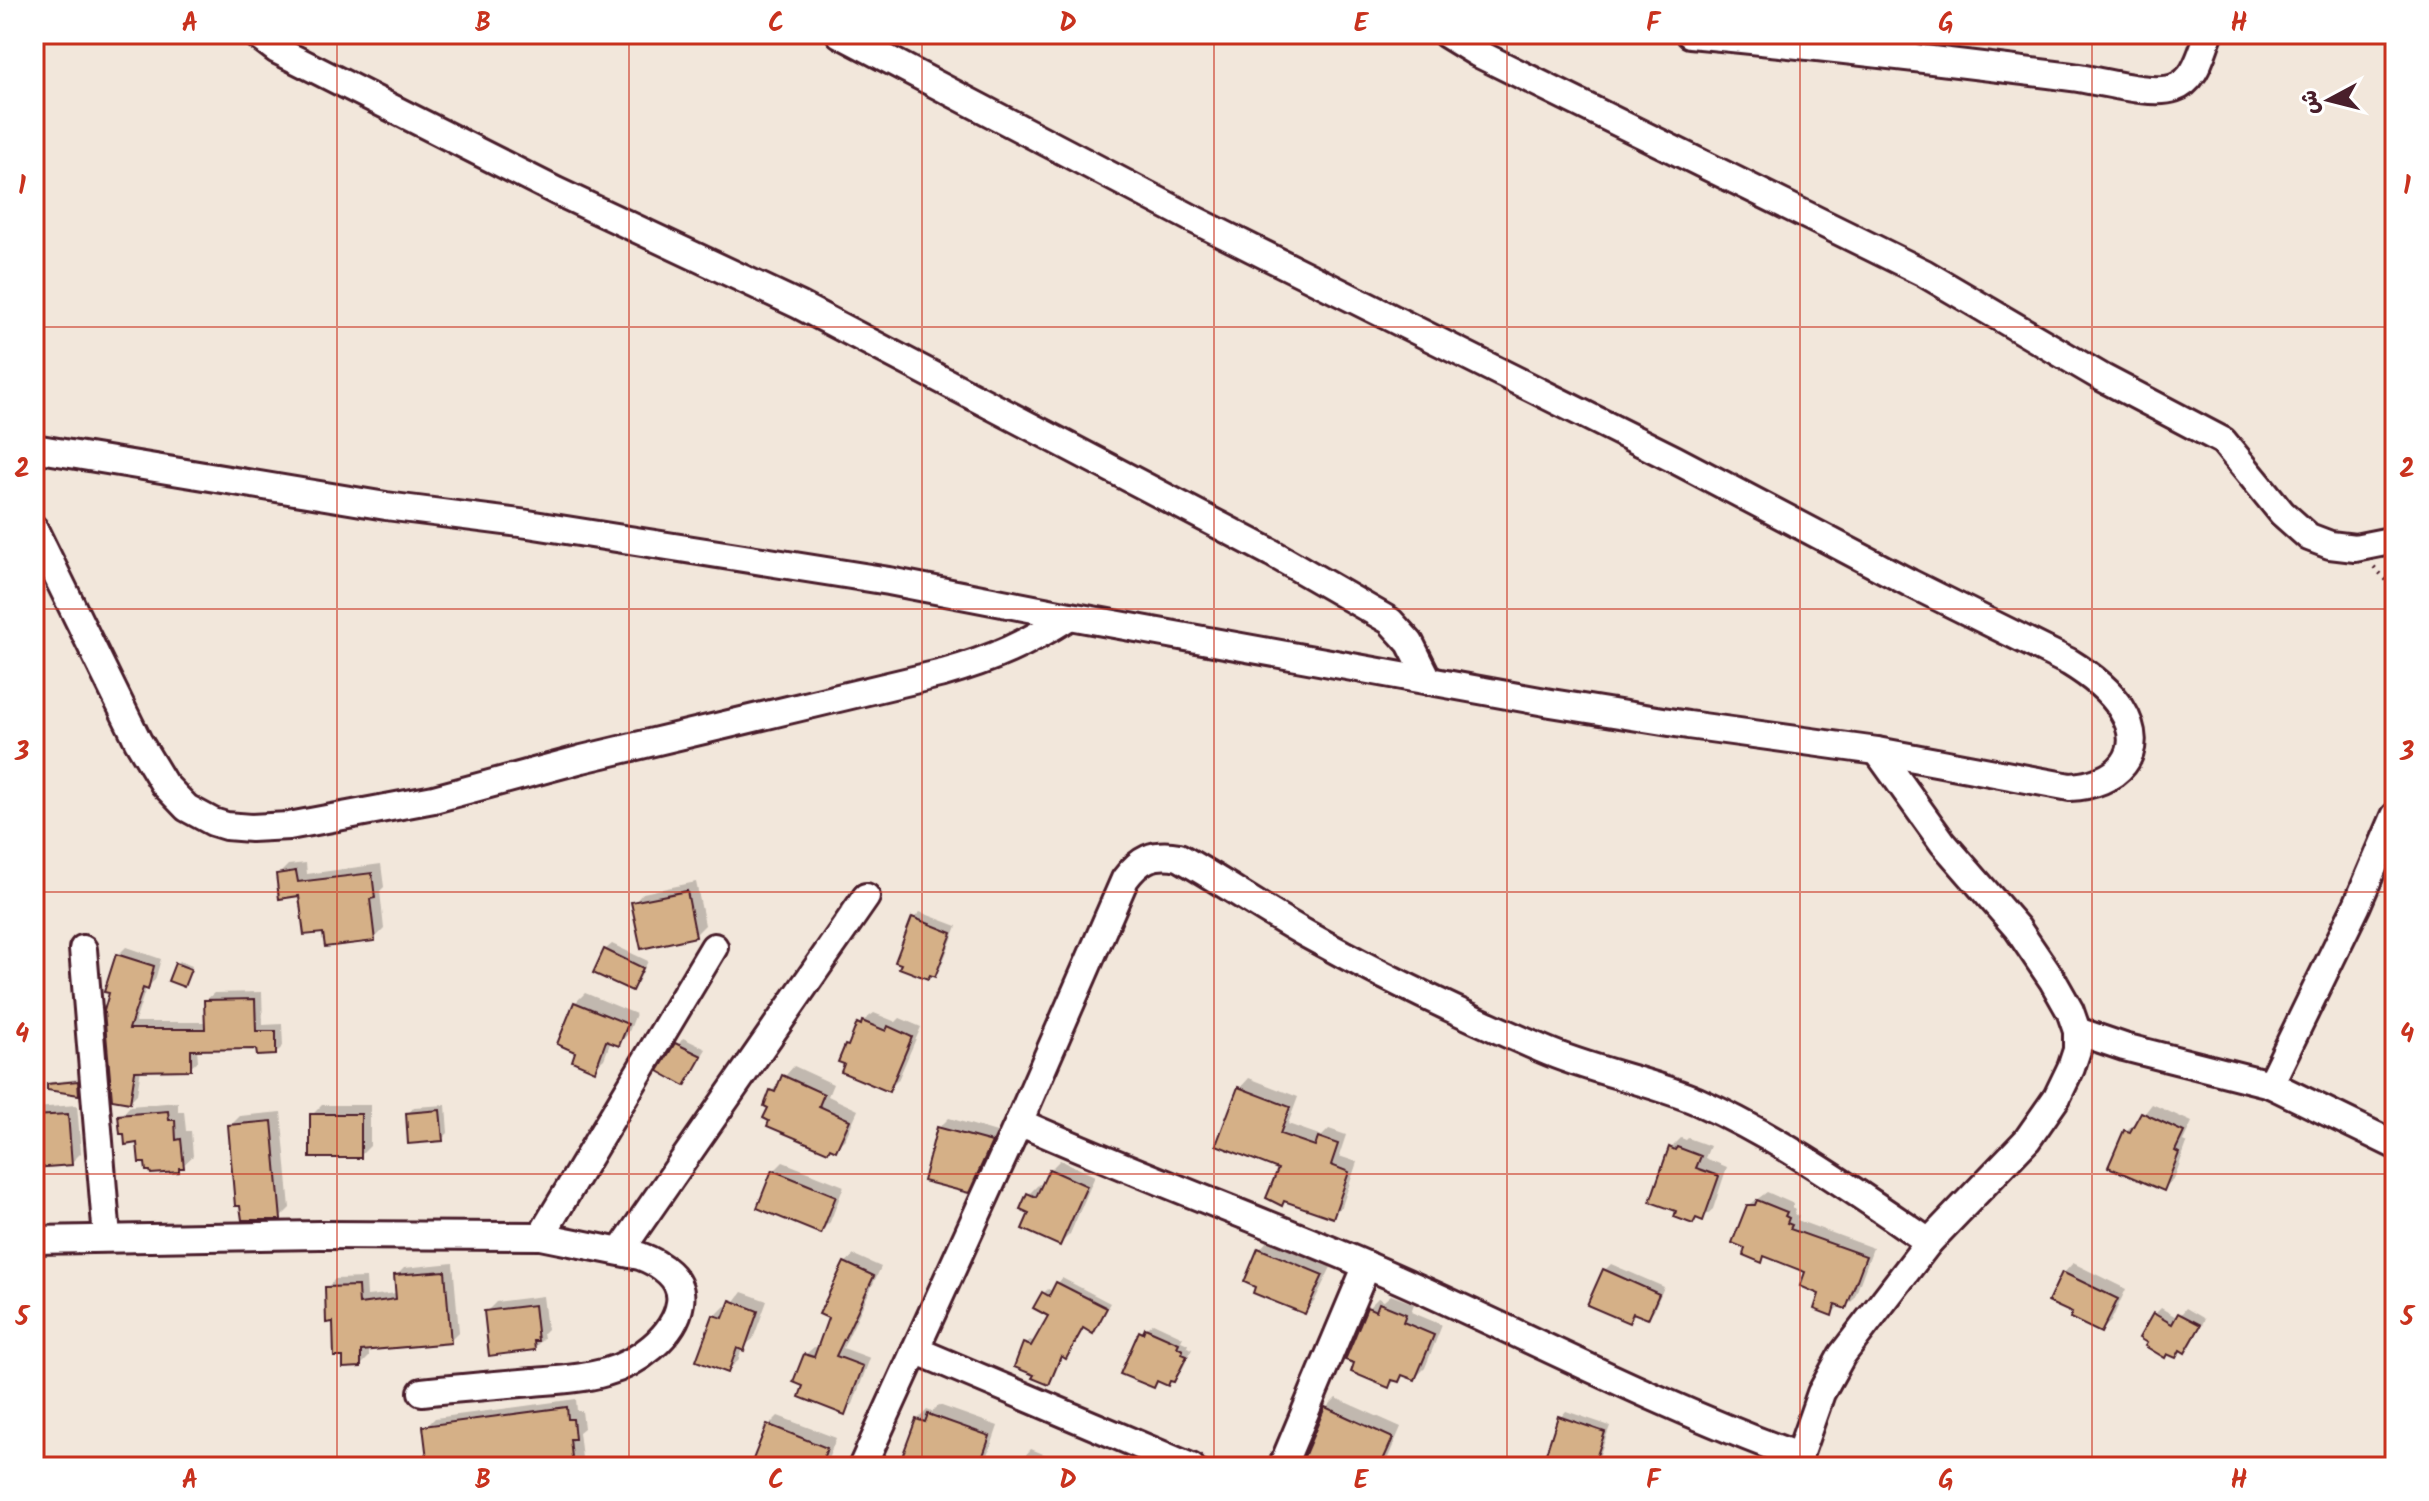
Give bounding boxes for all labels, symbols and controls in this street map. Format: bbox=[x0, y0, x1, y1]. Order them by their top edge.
text: A bbox=[182, 3, 198, 45]
text: B bbox=[475, 3, 491, 45]
text: C bbox=[768, 3, 784, 45]
text: D bbox=[1059, 3, 1077, 45]
text: E bbox=[1354, 3, 1370, 45]
text: F bbox=[1646, 3, 1662, 45]
text: G bbox=[1938, 3, 1954, 45]
text: H bbox=[2231, 3, 2248, 45]
north arrow bbox=[2289, 60, 2369, 140]
text: ش bbox=[2293, 88, 2330, 116]
text: 1 bbox=[18, 166, 26, 208]
text: 1 bbox=[2403, 166, 2411, 208]
text: 2 bbox=[14, 449, 30, 491]
text: 2 bbox=[2399, 449, 2415, 491]
text: 3 bbox=[14, 732, 29, 774]
text: 3 bbox=[2399, 732, 2414, 774]
text: 4 bbox=[15, 1014, 29, 1056]
text: 4 bbox=[2400, 1014, 2414, 1056]
text: 5 bbox=[14, 1297, 30, 1339]
text: 5 bbox=[2399, 1297, 2415, 1339]
text: A bbox=[182, 1460, 198, 1501]
text: B bbox=[475, 1460, 491, 1501]
text: C bbox=[768, 1460, 784, 1501]
text: D bbox=[1059, 1460, 1077, 1501]
text: E bbox=[1354, 1460, 1370, 1501]
text: F bbox=[1646, 1460, 1662, 1501]
text: G bbox=[1938, 1460, 1954, 1501]
text: H bbox=[2231, 1460, 2248, 1501]

